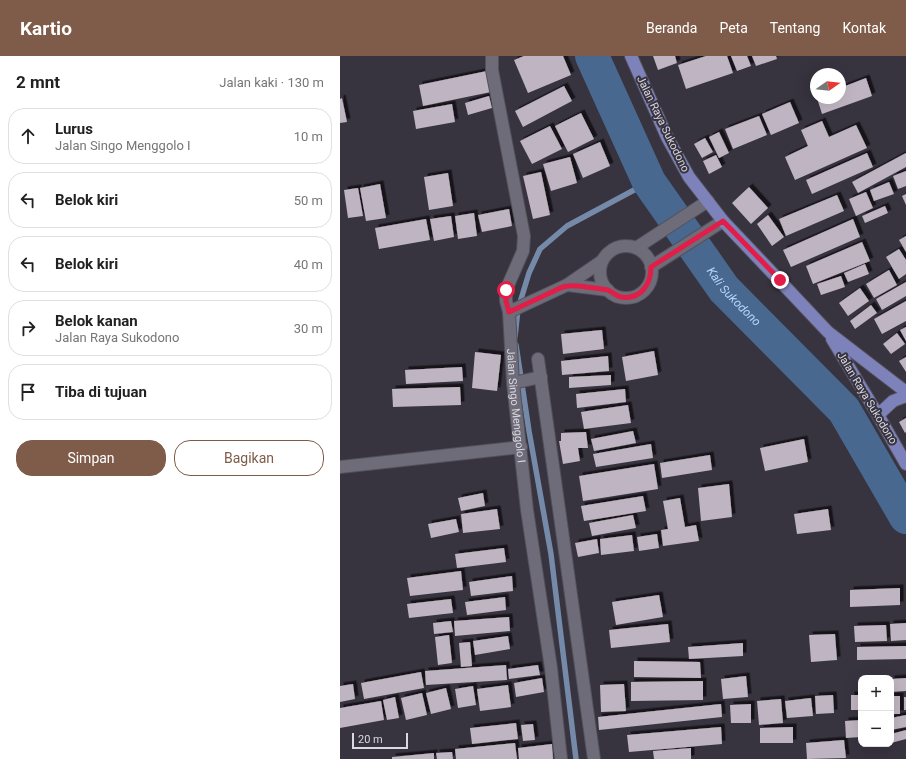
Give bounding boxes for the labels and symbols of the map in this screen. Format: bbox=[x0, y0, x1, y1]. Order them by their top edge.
north arrow bbox=[810, 68, 846, 104]
street label: Jalan Raya Sukodono bbox=[634, 74, 692, 174]
water label: Kali Sukodono bbox=[704, 264, 764, 329]
route end bbox=[771, 271, 789, 289]
route start bbox=[497, 281, 515, 299]
street label: Jalan Singo Menggolo I bbox=[505, 348, 528, 464]
street label: Jalan Raya Sukodono bbox=[834, 350, 900, 446]
scale bar bbox=[352, 731, 408, 750]

